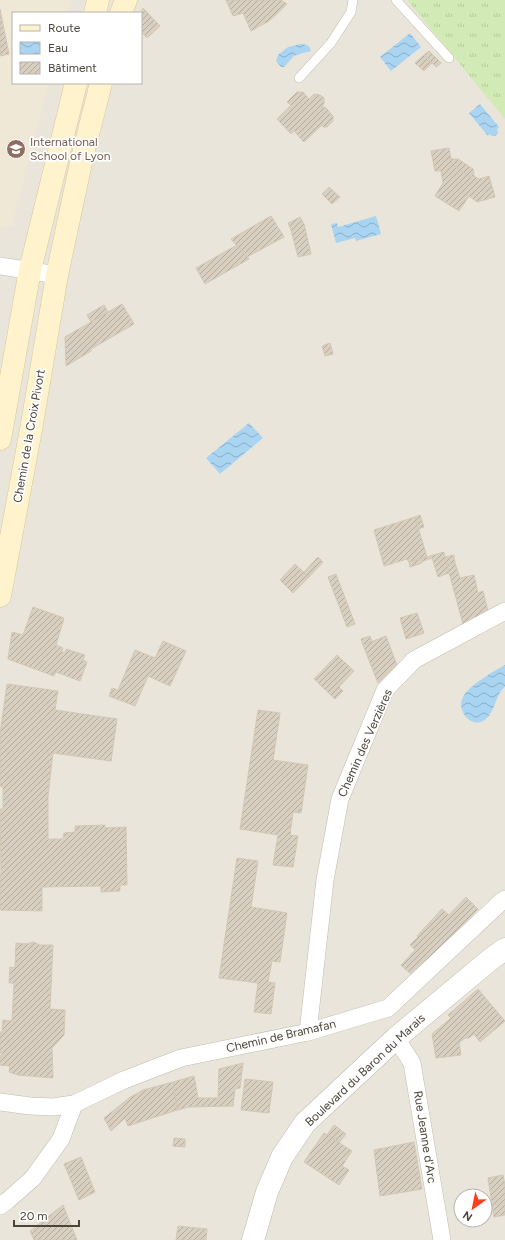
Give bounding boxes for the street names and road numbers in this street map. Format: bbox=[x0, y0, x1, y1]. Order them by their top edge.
street label: Chemin de la Croix Pivort bbox=[10, 368, 48, 504]
street label: Chemin des Verzières bbox=[335, 687, 395, 799]
street label: Boulevard du Baron du Marais bbox=[302, 1011, 428, 1129]
street label: Chemin de Bramafan bbox=[225, 1016, 338, 1055]
street label: Rue Jeanne d'Arc bbox=[411, 1090, 439, 1185]

